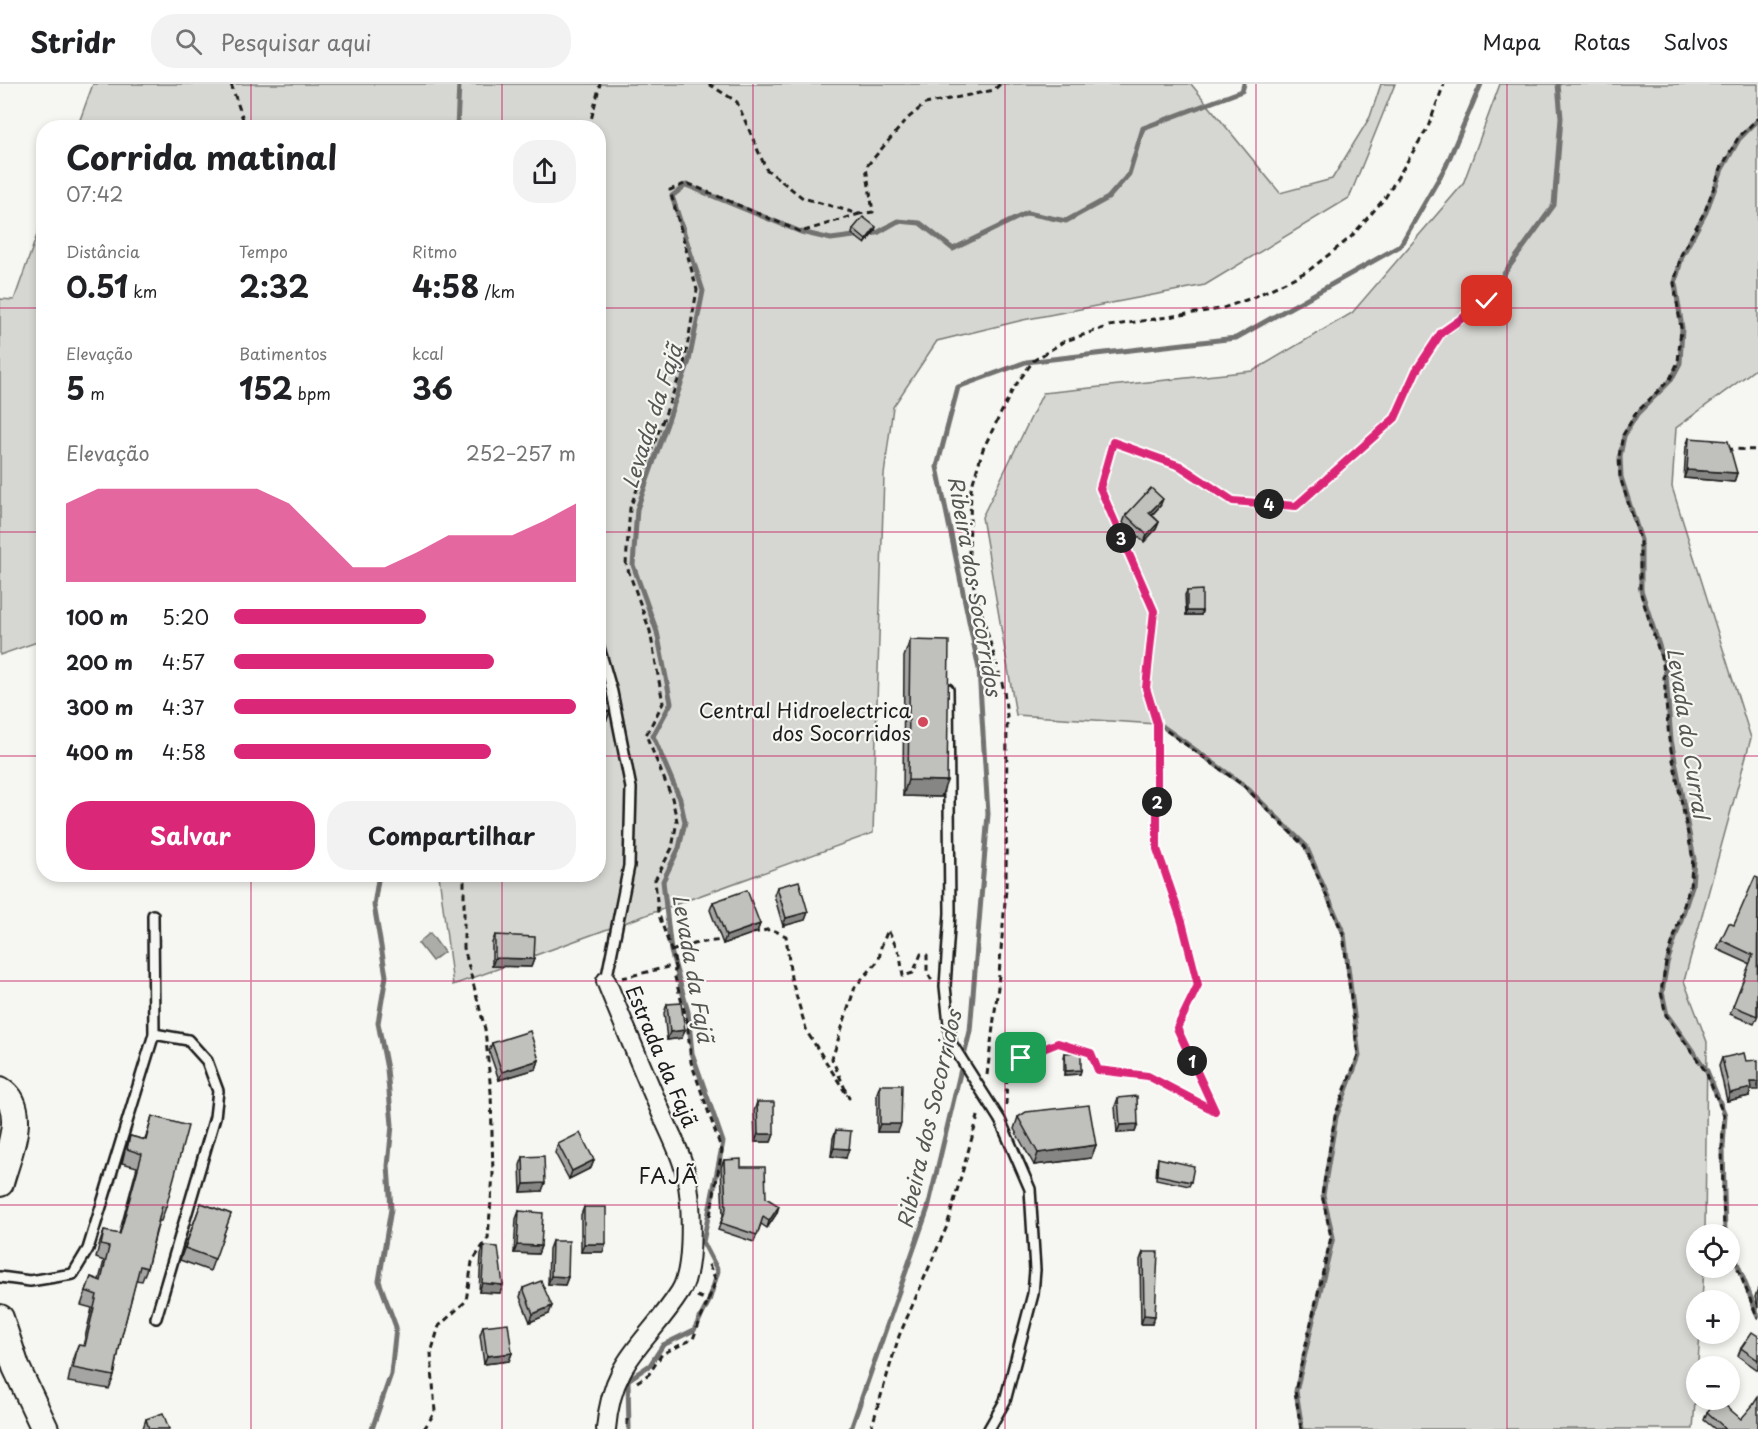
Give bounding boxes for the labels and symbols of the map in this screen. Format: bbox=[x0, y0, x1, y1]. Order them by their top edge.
pin bbox=[1461, 275, 1512, 326]
water label: Levada da Fajã bbox=[613, 337, 690, 492]
water label: Ribeira dos Socorridos bbox=[941, 474, 1012, 701]
pin: 4 bbox=[1254, 489, 1284, 519]
pin: 3 bbox=[1106, 523, 1136, 553]
water label: Levada do Curral bbox=[1660, 645, 1719, 824]
place label: Central Hidroelectrica dos Socorridos bbox=[699, 695, 911, 748]
marker: Central Hidroelectrica dos Socorridos bbox=[916, 715, 930, 729]
pin: 2 bbox=[1142, 787, 1172, 817]
water label: Levada da Fajã bbox=[665, 891, 723, 1047]
street label: Estrada da Fajã bbox=[619, 980, 705, 1132]
water label: Ribeira dos Socorridos bbox=[887, 1005, 969, 1231]
pin bbox=[995, 1032, 1046, 1083]
pin: 1 bbox=[1177, 1046, 1207, 1076]
district label: FAJÃ bbox=[639, 1159, 699, 1191]

